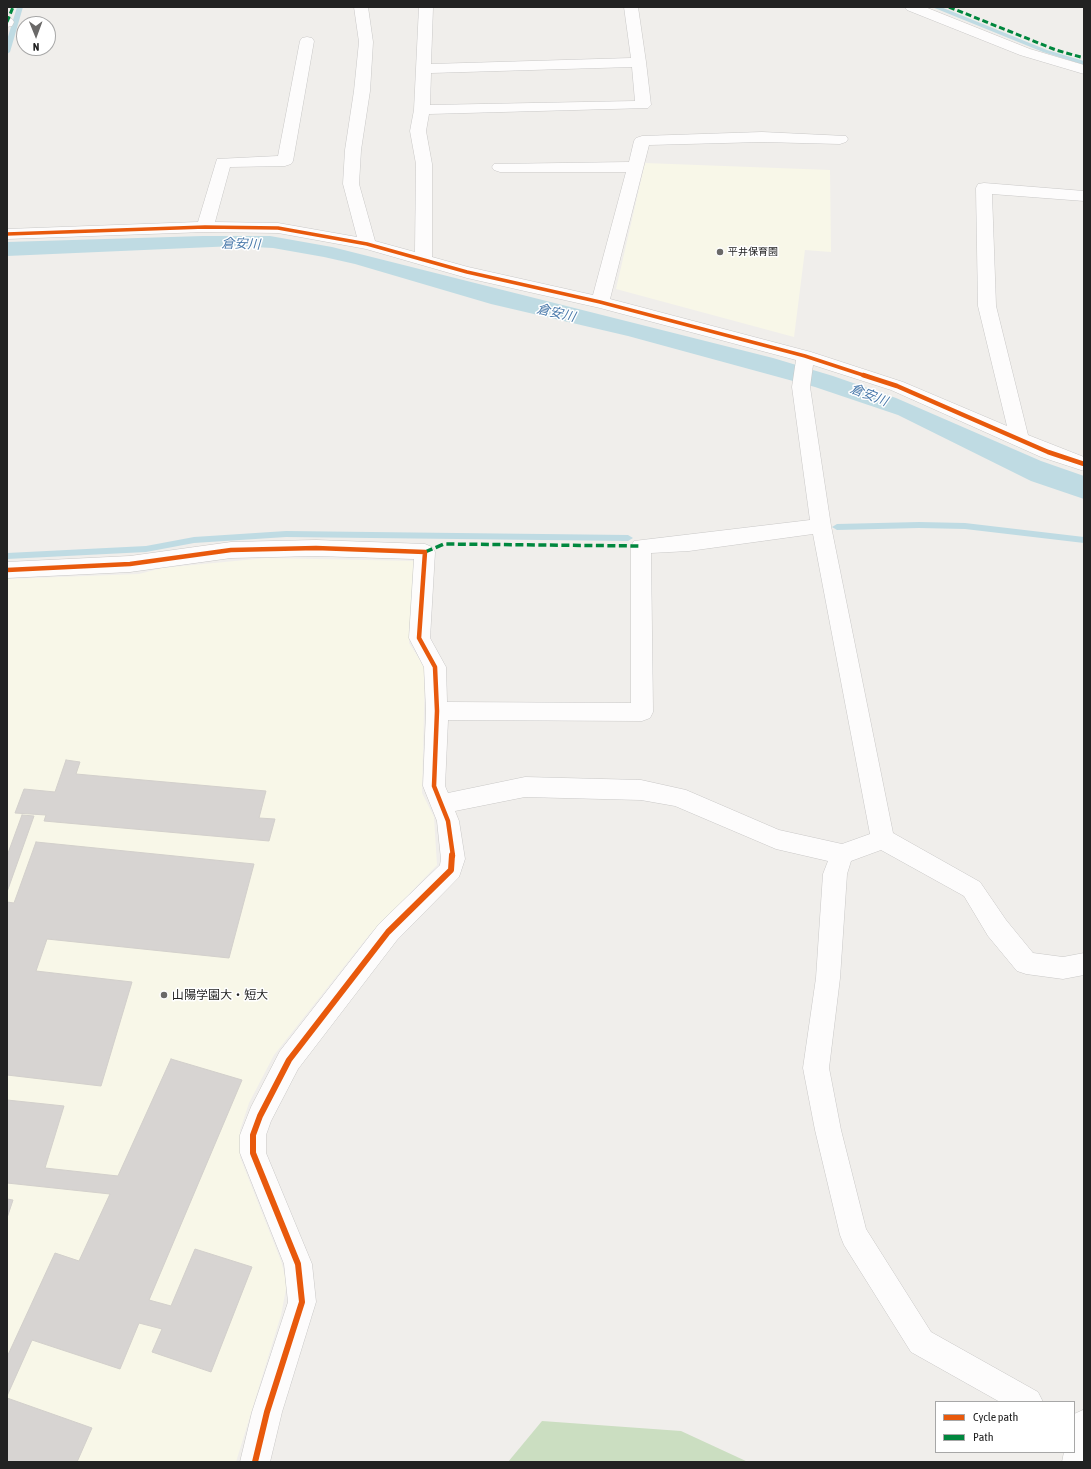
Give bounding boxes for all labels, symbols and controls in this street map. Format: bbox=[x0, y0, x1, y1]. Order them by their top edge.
north arrow bbox=[16, 16, 56, 56]
text: N bbox=[33, 41, 40, 53]
water label: 倉安川 bbox=[221, 236, 261, 252]
place label: 平井保育園 bbox=[728, 246, 778, 258]
marker: 平井保育園 bbox=[715, 247, 725, 257]
water label: 倉安川 bbox=[535, 301, 577, 325]
water label: 倉安川 bbox=[848, 381, 890, 409]
place label: 山陽学園大・短大 bbox=[172, 988, 268, 1002]
marker: 山陽学園大・短大 bbox=[159, 990, 169, 1000]
legend bbox=[935, 1401, 1075, 1453]
text: Cycle path bbox=[973, 1410, 1018, 1424]
text: Path bbox=[973, 1430, 994, 1444]

